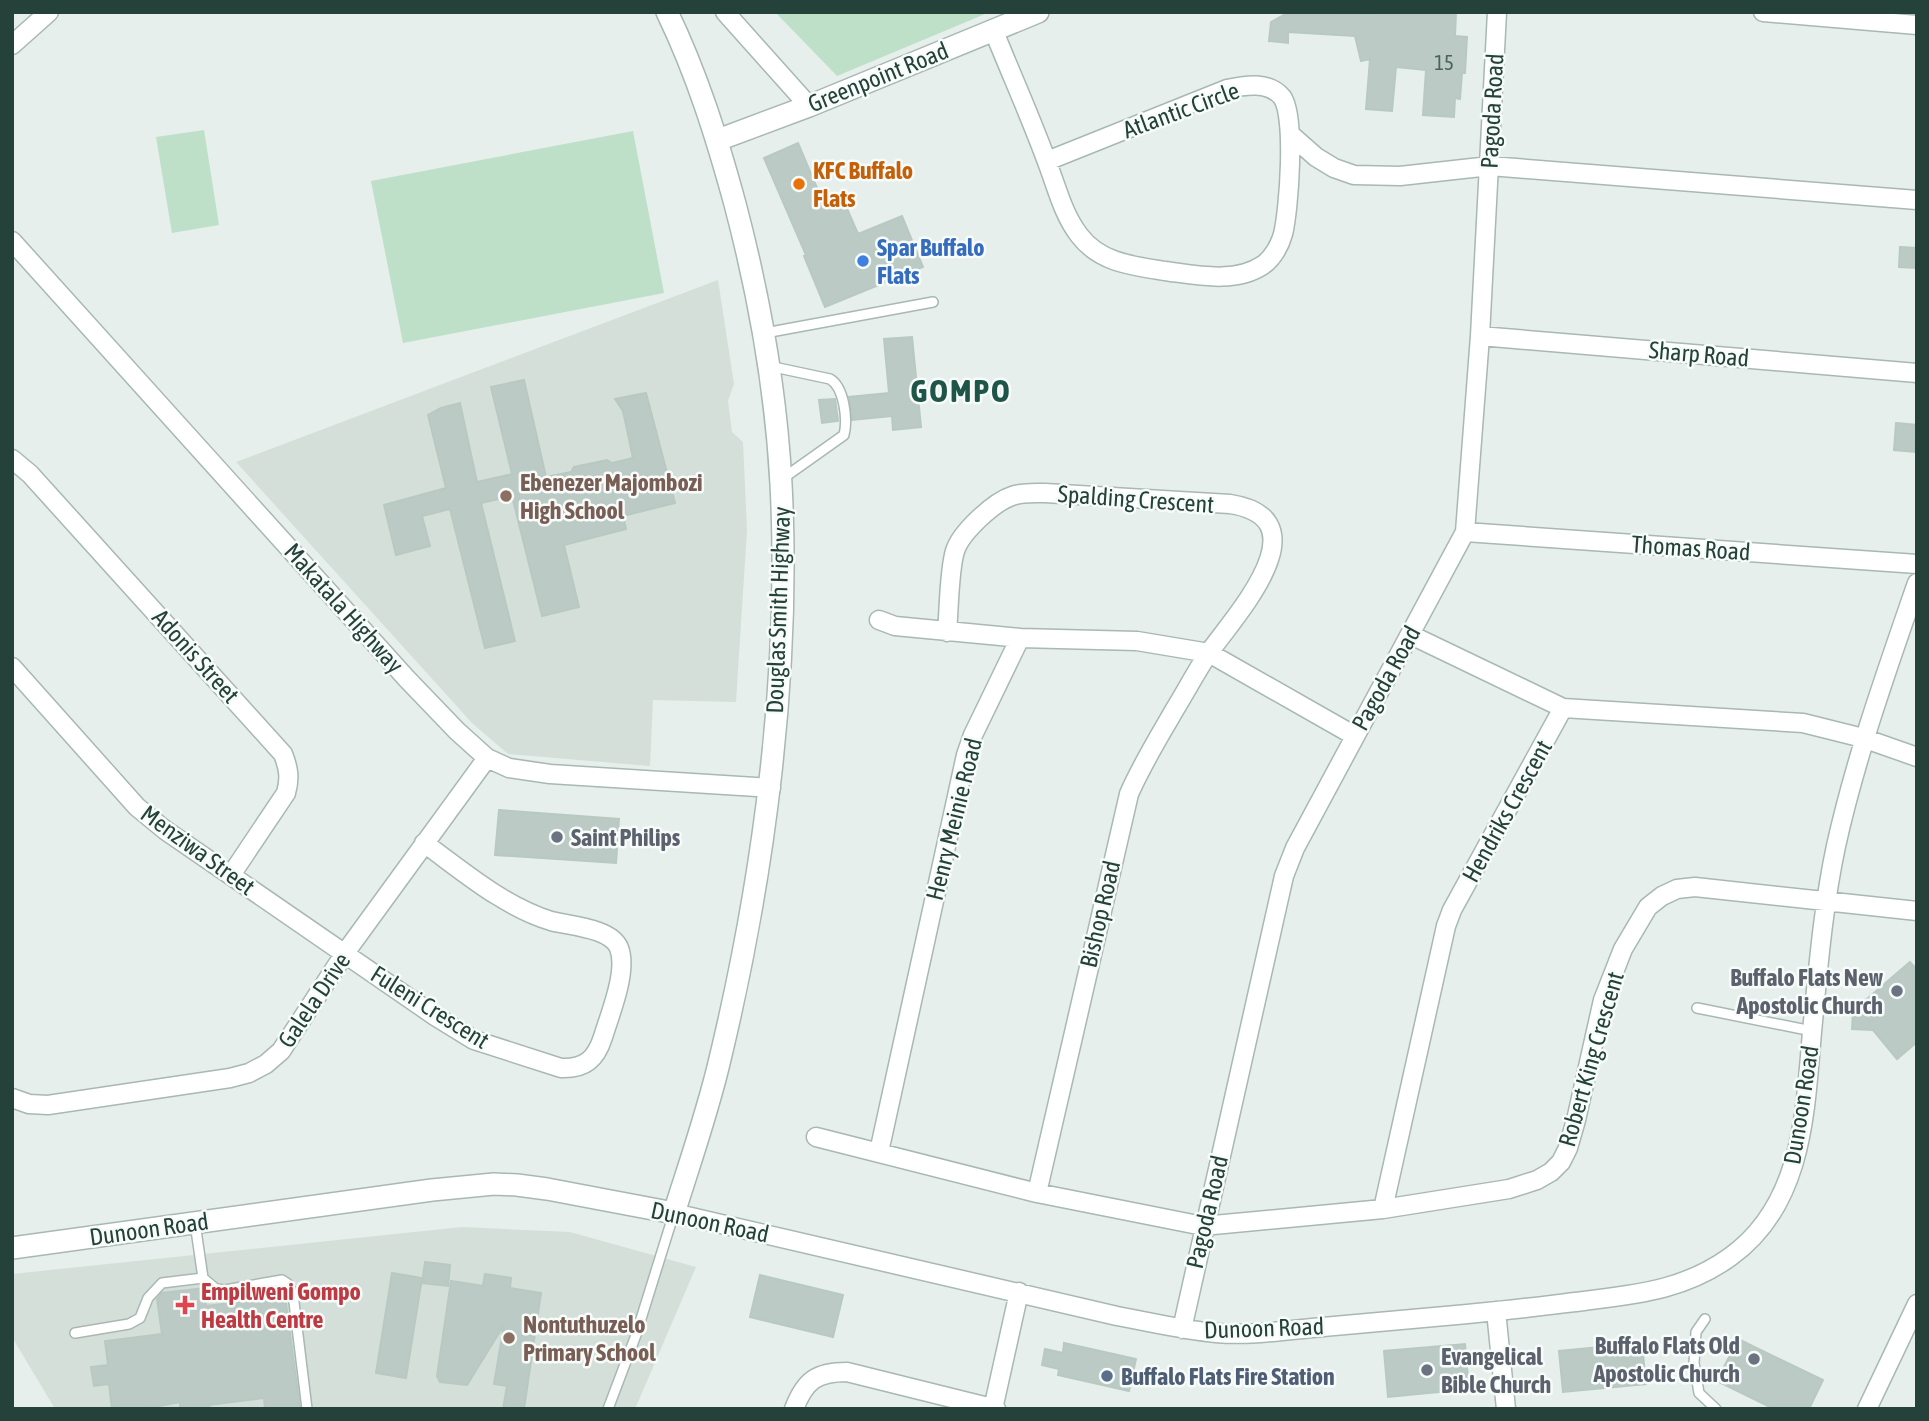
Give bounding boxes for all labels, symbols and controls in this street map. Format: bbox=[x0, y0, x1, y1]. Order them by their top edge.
street label: Greenpoint Road bbox=[804, 37, 952, 117]
house number: 15 bbox=[1434, 50, 1454, 74]
street label: Pagoda Road bbox=[1476, 53, 1508, 169]
street label: Atlantic Circle bbox=[1119, 76, 1243, 144]
place label: KFC Buffalo Flats bbox=[813, 157, 913, 212]
marker: KFC Buffalo Flats bbox=[791, 176, 807, 192]
place label: Spar Buffalo Flats bbox=[877, 234, 985, 289]
marker: Spar Buffalo Flats bbox=[855, 253, 871, 269]
street label: Sharp Road bbox=[1648, 336, 1750, 372]
district label: GOMPO bbox=[910, 372, 1012, 409]
place label: Ebenezer Majombozi High School bbox=[520, 469, 703, 524]
street label: Spalding Crescent bbox=[1057, 480, 1215, 518]
marker: Ebenezer Majombozi High School bbox=[498, 488, 514, 504]
street label: Douglas Smith Highway bbox=[761, 506, 795, 714]
street label: Thomas Road bbox=[1631, 530, 1751, 566]
street label: Makatala Highway bbox=[279, 538, 409, 678]
street label: Adonis Street bbox=[147, 604, 245, 708]
street label: Pagoda Road bbox=[1346, 621, 1426, 735]
street label: Henry Meinie Road bbox=[921, 735, 987, 903]
street label: Hendriks Crescent bbox=[1457, 735, 1557, 887]
street label: Menziwa Street bbox=[136, 800, 260, 900]
place label: Saint Philips bbox=[571, 824, 681, 851]
marker: Saint Philips bbox=[549, 829, 565, 845]
street label: Bishop Road bbox=[1075, 858, 1125, 970]
street label: Galela Drive bbox=[273, 948, 355, 1052]
street label: Fuleni Crescent bbox=[366, 960, 494, 1054]
place label: Buffalo Flats New Apostolic Church bbox=[1730, 964, 1884, 1019]
street label: Robert King Crescent bbox=[1553, 968, 1629, 1150]
marker: Buffalo Flats New Apostolic Church bbox=[1889, 983, 1905, 999]
street label: Dunoon Road bbox=[1778, 1044, 1824, 1166]
street label: Pagoda Road bbox=[1181, 1153, 1233, 1271]
street label: Dunoon Road bbox=[649, 1196, 771, 1248]
street label: Dunoon Road bbox=[88, 1207, 210, 1251]
place label: Empilweni Gompo Health Centre bbox=[201, 1278, 361, 1333]
marker: Empilweni Gompo Health Centre bbox=[175, 1295, 195, 1315]
place label: Nontuthuzelo Primary School bbox=[523, 1311, 656, 1366]
street label: Dunoon Road bbox=[1204, 1312, 1324, 1344]
marker: Nontuthuzelo Primary School bbox=[501, 1330, 517, 1346]
place label: Buffalo Flats Old Apostolic Church bbox=[1592, 1332, 1740, 1387]
place label: Evangelical Bible Church bbox=[1441, 1343, 1551, 1398]
marker: Buffalo Flats Old Apostolic Church bbox=[1746, 1351, 1762, 1367]
marker: Evangelical Bible Church bbox=[1419, 1362, 1435, 1378]
place label: Buffalo Flats Fire Station bbox=[1121, 1363, 1335, 1390]
marker: Buffalo Flats Fire Station bbox=[1099, 1368, 1115, 1384]

